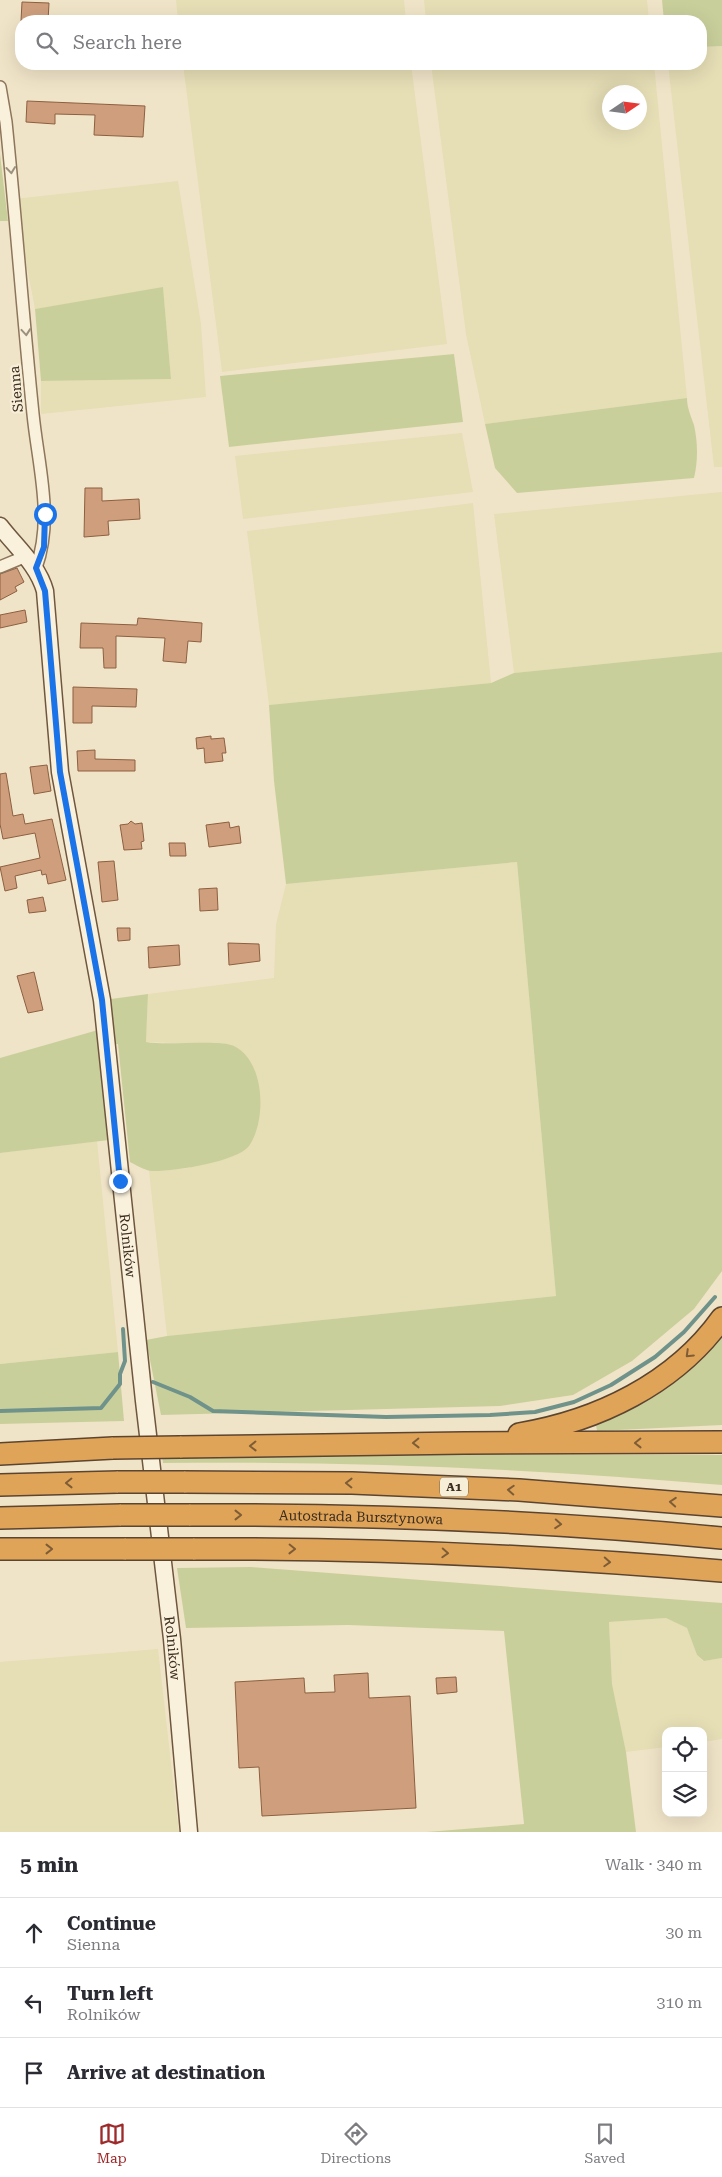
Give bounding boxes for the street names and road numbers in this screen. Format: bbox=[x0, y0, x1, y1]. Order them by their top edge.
street label: Sienna bbox=[6, 365, 26, 413]
street label: Rolników bbox=[116, 1213, 139, 1279]
road number: A1 bbox=[440, 1478, 468, 1496]
street label: Autostrada Bursztynowa bbox=[279, 1507, 444, 1527]
street label: Rolników bbox=[161, 1615, 184, 1681]

